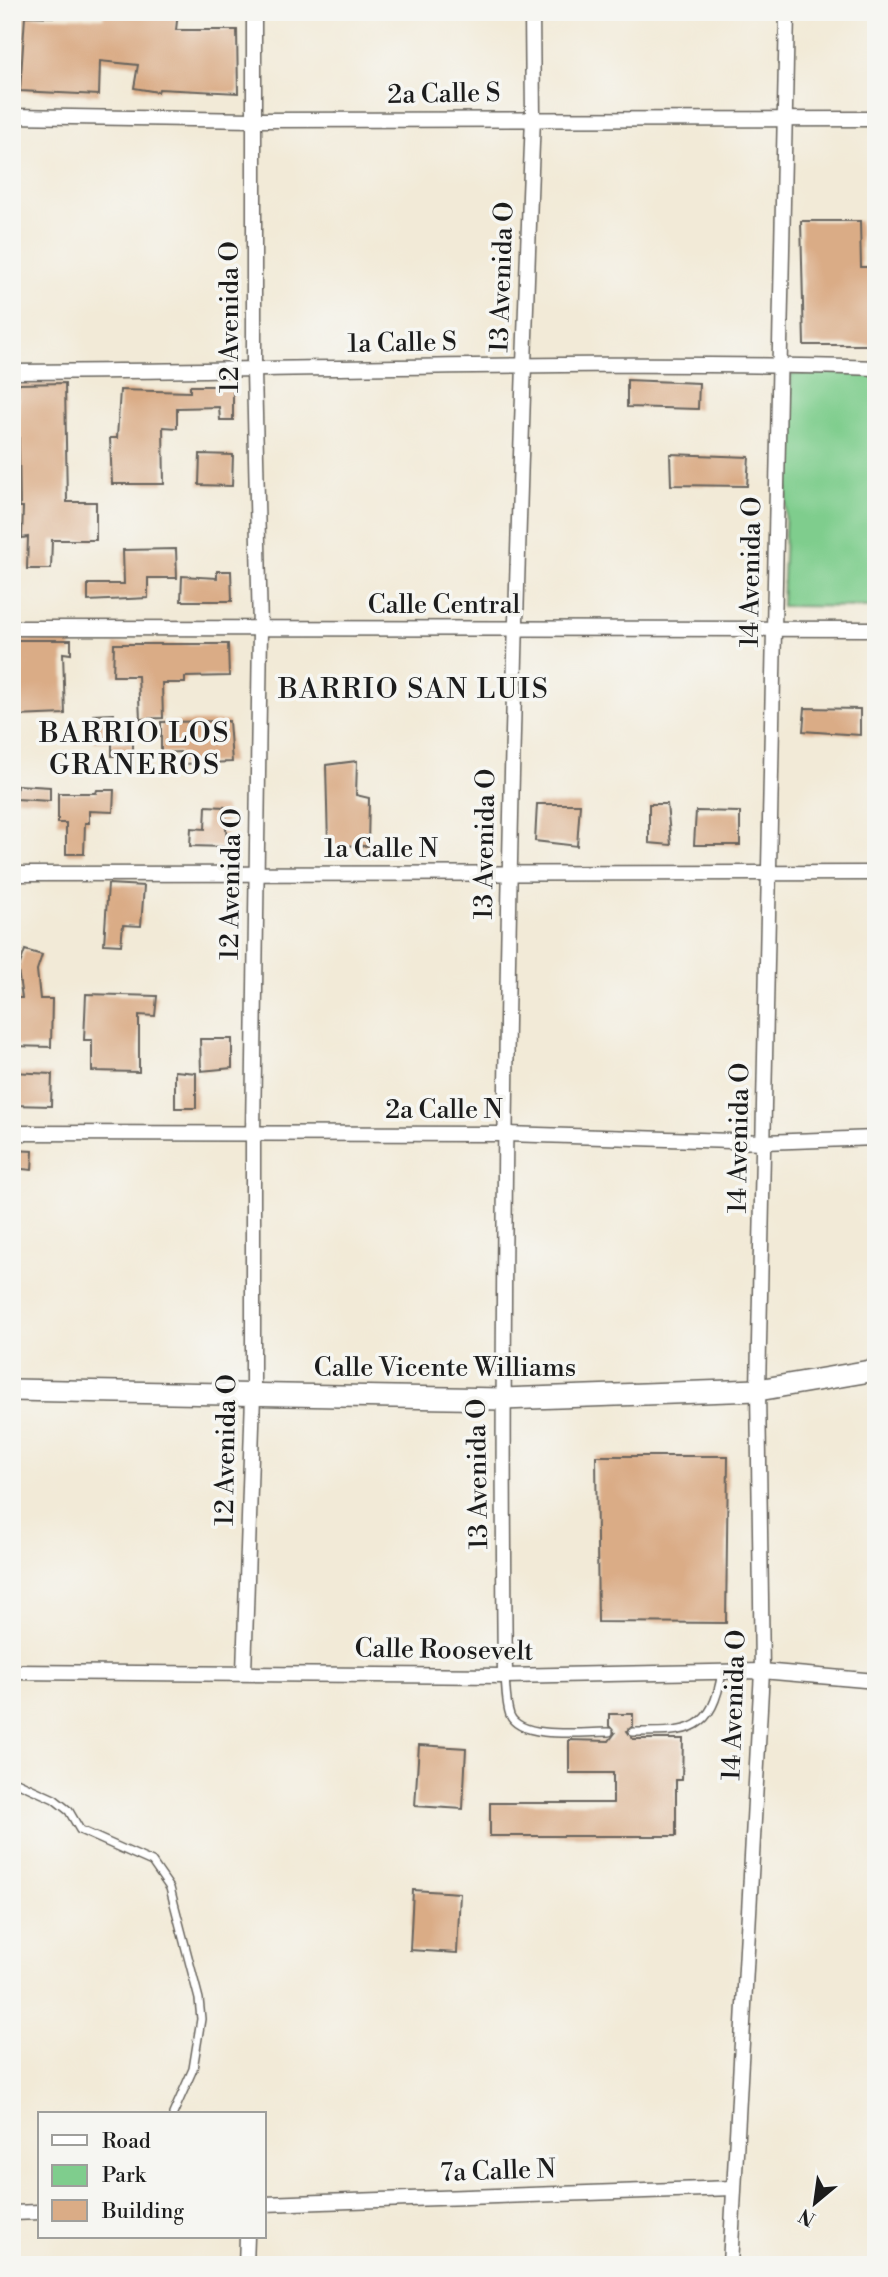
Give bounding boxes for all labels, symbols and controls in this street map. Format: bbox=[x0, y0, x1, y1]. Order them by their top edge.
street label: 2a Calle S bbox=[387, 77, 501, 111]
street label: 13 Avenida O bbox=[483, 201, 521, 353]
street label: 12 Avenida O bbox=[214, 241, 246, 393]
street label: 1a Calle S bbox=[347, 326, 457, 360]
street label: 14 Avenida O bbox=[734, 496, 768, 648]
street label: Calle Central bbox=[368, 589, 521, 621]
district label: BARRIO SAN LUIS bbox=[277, 672, 550, 707]
district label: BARRIO LOS GRANEROS bbox=[38, 716, 231, 783]
street label: 13 Avenida O bbox=[468, 768, 502, 920]
street label: 12 Avenida O bbox=[214, 808, 248, 960]
street label: 1a Calle N bbox=[324, 833, 439, 865]
street label: 14 Avenida O bbox=[722, 1062, 756, 1214]
street label: 2a Calle N bbox=[385, 1094, 503, 1126]
street label: Calle Vicente Williams bbox=[314, 1352, 576, 1384]
street label: 12 Avenida O bbox=[209, 1374, 243, 1526]
street label: 13 Avenida O bbox=[461, 1398, 495, 1550]
street label: 14 Avenida O bbox=[715, 1629, 753, 1781]
street label: Calle Roosevelt bbox=[354, 1632, 534, 1668]
legend bbox=[38, 2112, 266, 2238]
text: Road bbox=[102, 2129, 151, 2155]
street label: 7a Calle N bbox=[440, 2153, 557, 2189]
text: Park bbox=[102, 2163, 147, 2189]
north arrow bbox=[780, 2168, 850, 2238]
text: Building bbox=[101, 2199, 184, 2225]
text: N bbox=[795, 2203, 820, 2231]

